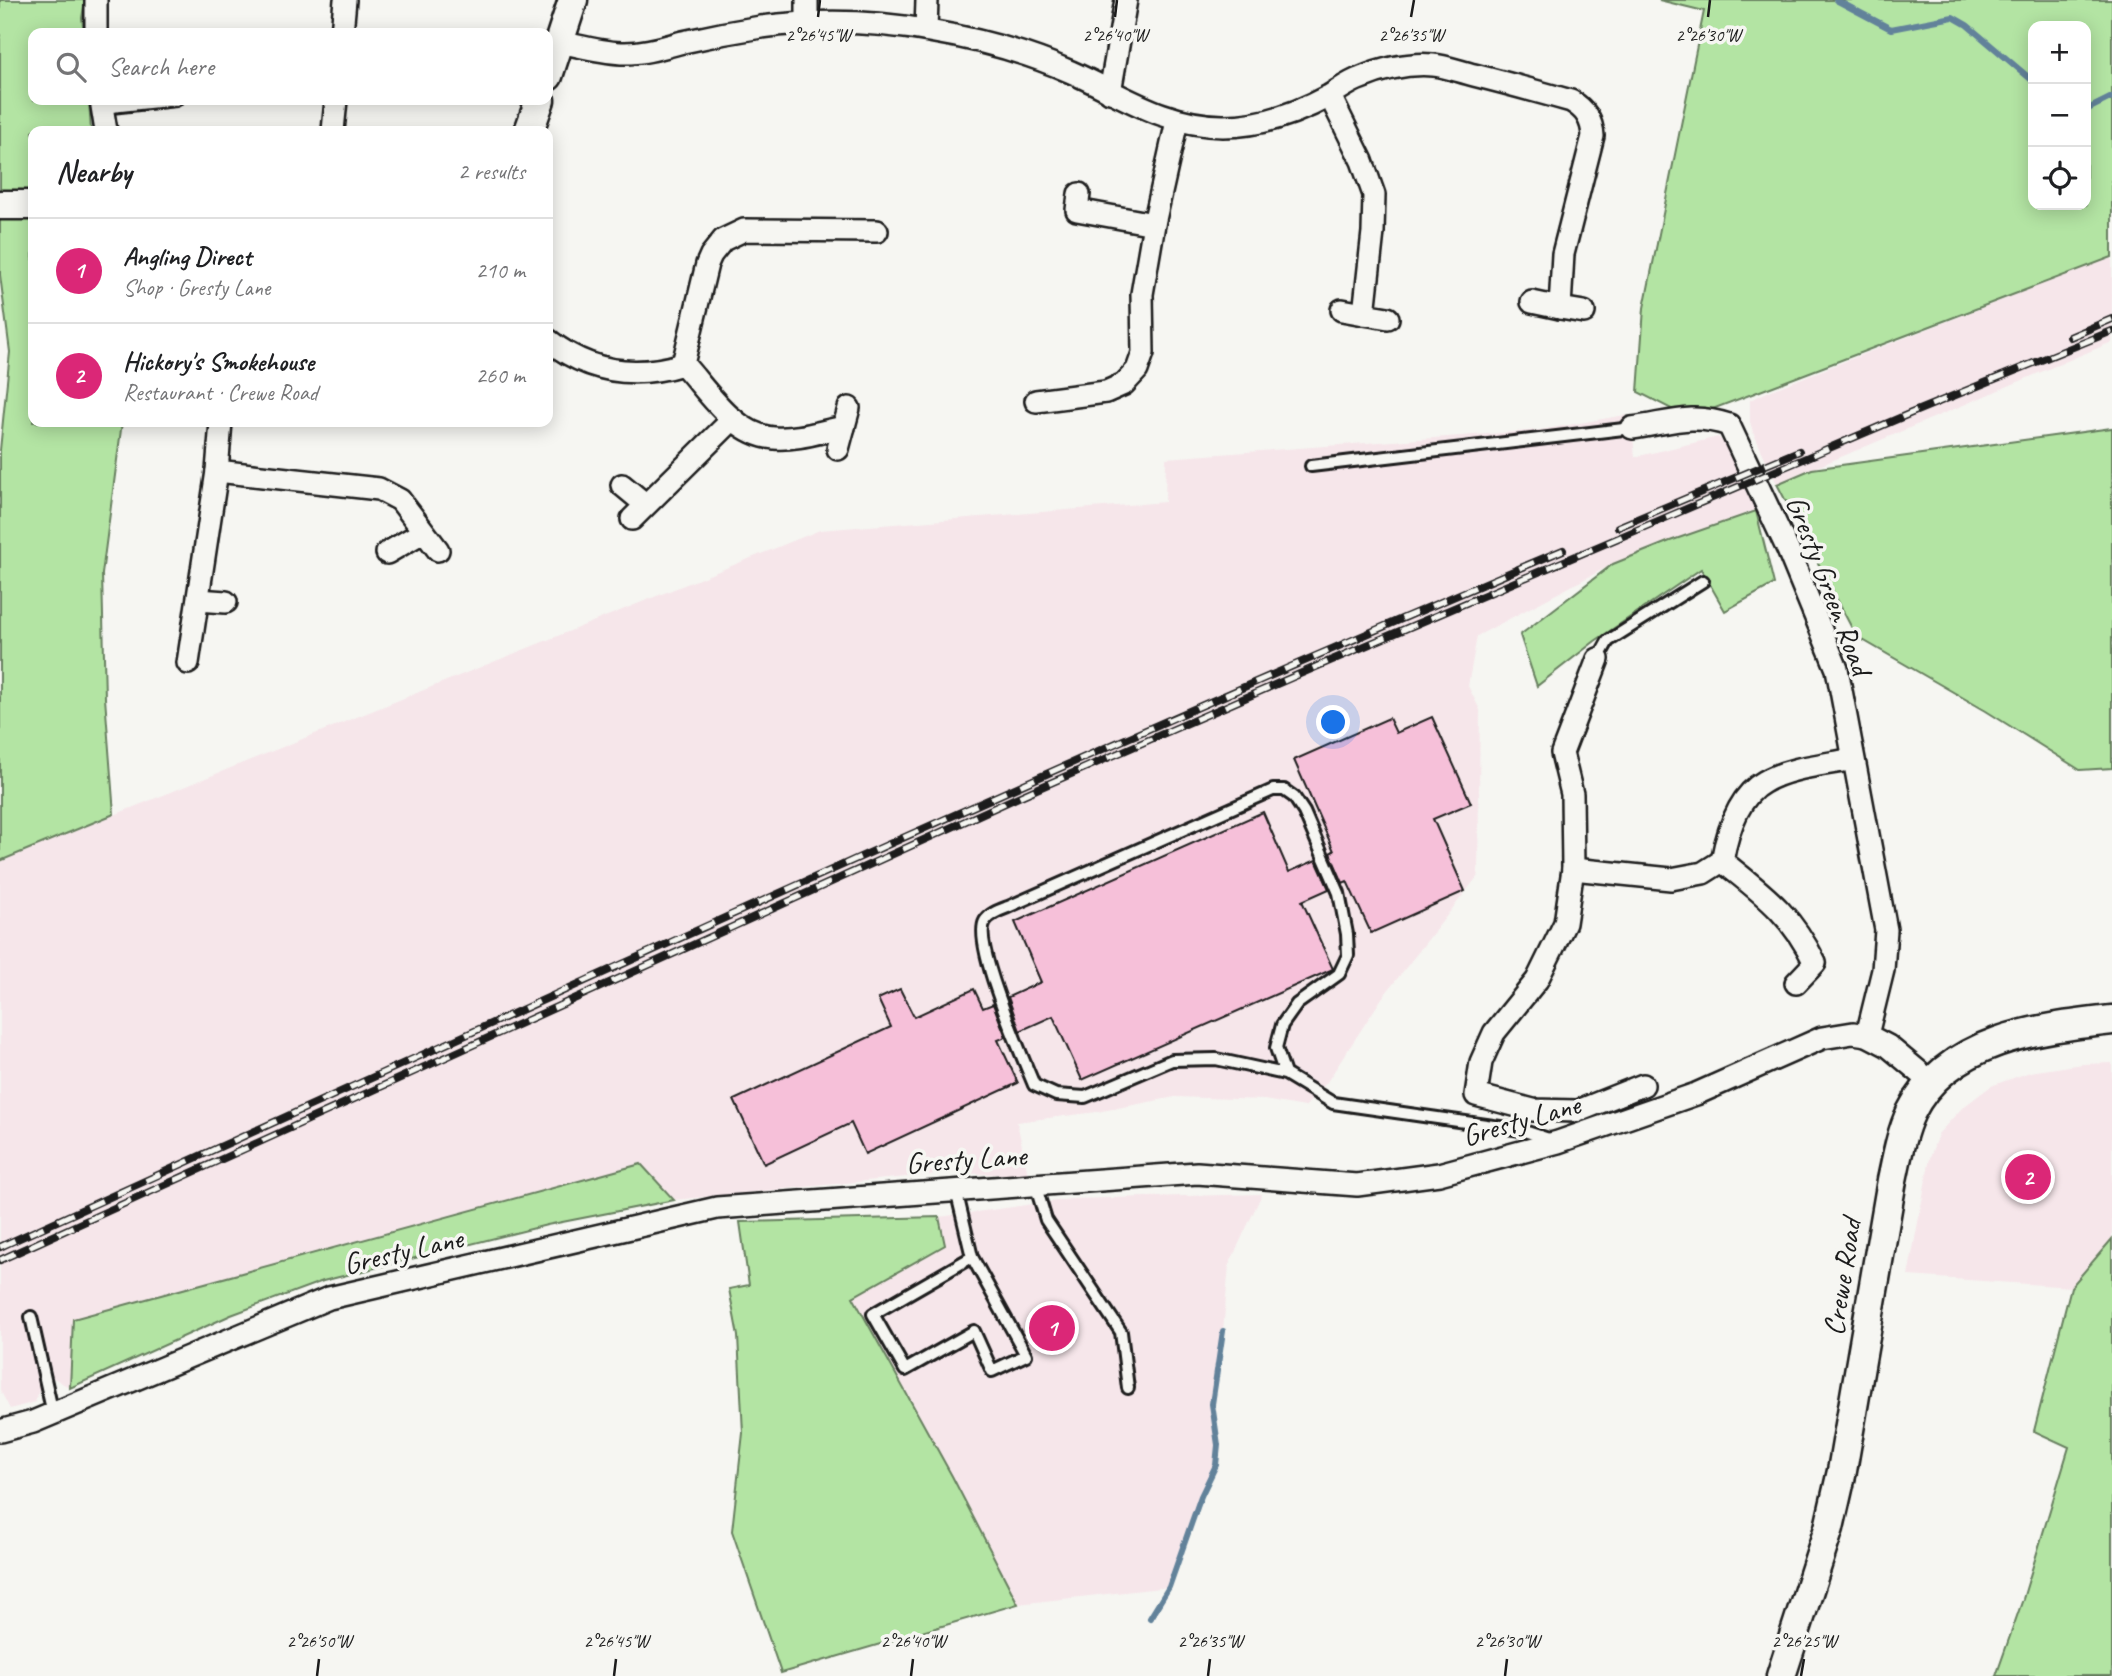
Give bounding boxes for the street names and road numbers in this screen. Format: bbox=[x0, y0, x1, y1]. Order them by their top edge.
street label: Gresty Green Road bbox=[1777, 490, 1882, 684]
street label: Gresty Lane bbox=[1458, 1084, 1586, 1155]
street label: Gresty Lane bbox=[904, 1136, 1030, 1182]
street label: Crewe Road bbox=[1814, 1212, 1871, 1338]
street label: Gresty Lane bbox=[340, 1218, 468, 1283]

